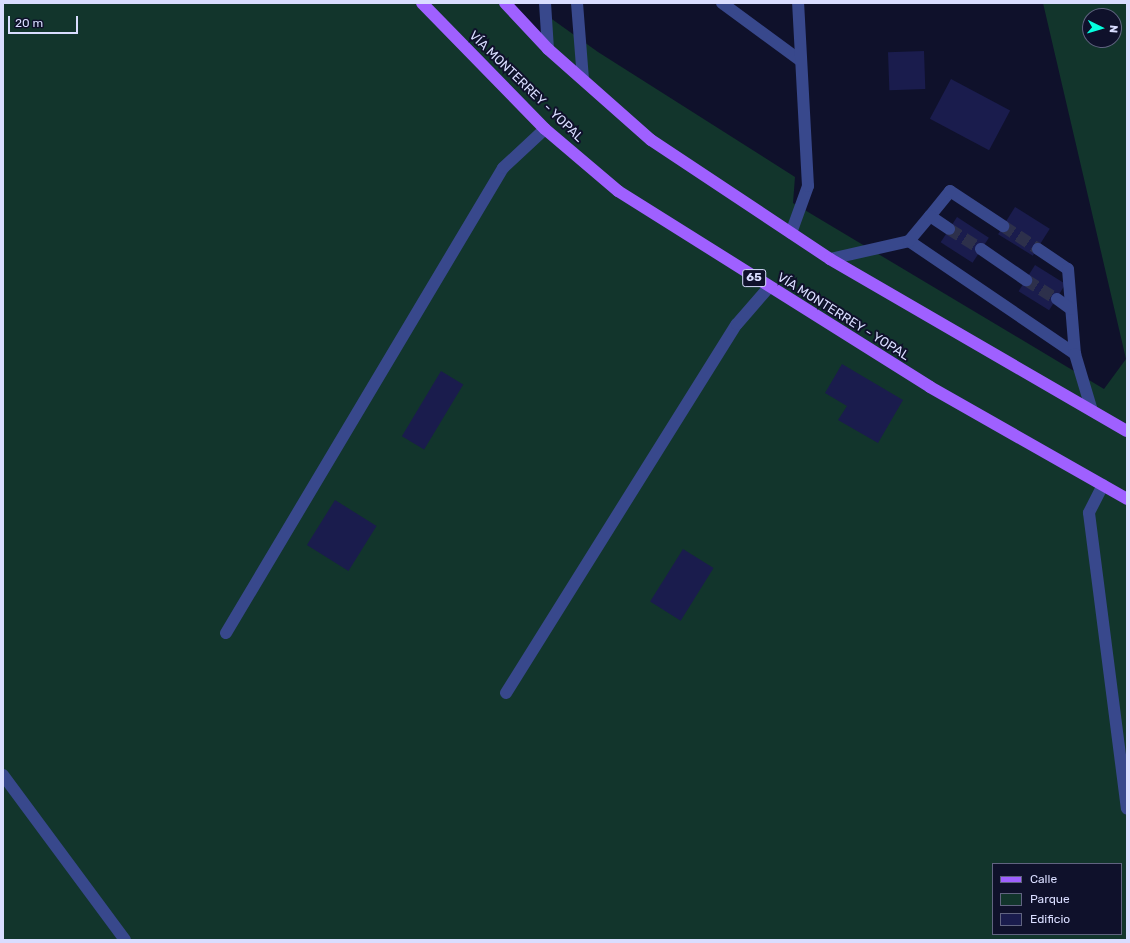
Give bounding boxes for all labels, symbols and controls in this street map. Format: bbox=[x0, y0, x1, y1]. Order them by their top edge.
scale bar bbox=[10, 8, 80, 34]
north arrow bbox=[1082, 8, 1122, 48]
text: 20 m bbox=[15, 16, 43, 30]
text: N bbox=[1107, 24, 1120, 34]
street label: VÍA MONTERREY - YOPAL bbox=[465, 28, 587, 146]
road number: 65 bbox=[742, 268, 766, 288]
street label: VÍA MONTERREY - YOPAL bbox=[773, 270, 913, 364]
legend bbox=[992, 863, 1122, 935]
text: Calle bbox=[1030, 872, 1057, 886]
text: Parque bbox=[1030, 892, 1070, 906]
text: Edificio bbox=[1030, 912, 1070, 926]

